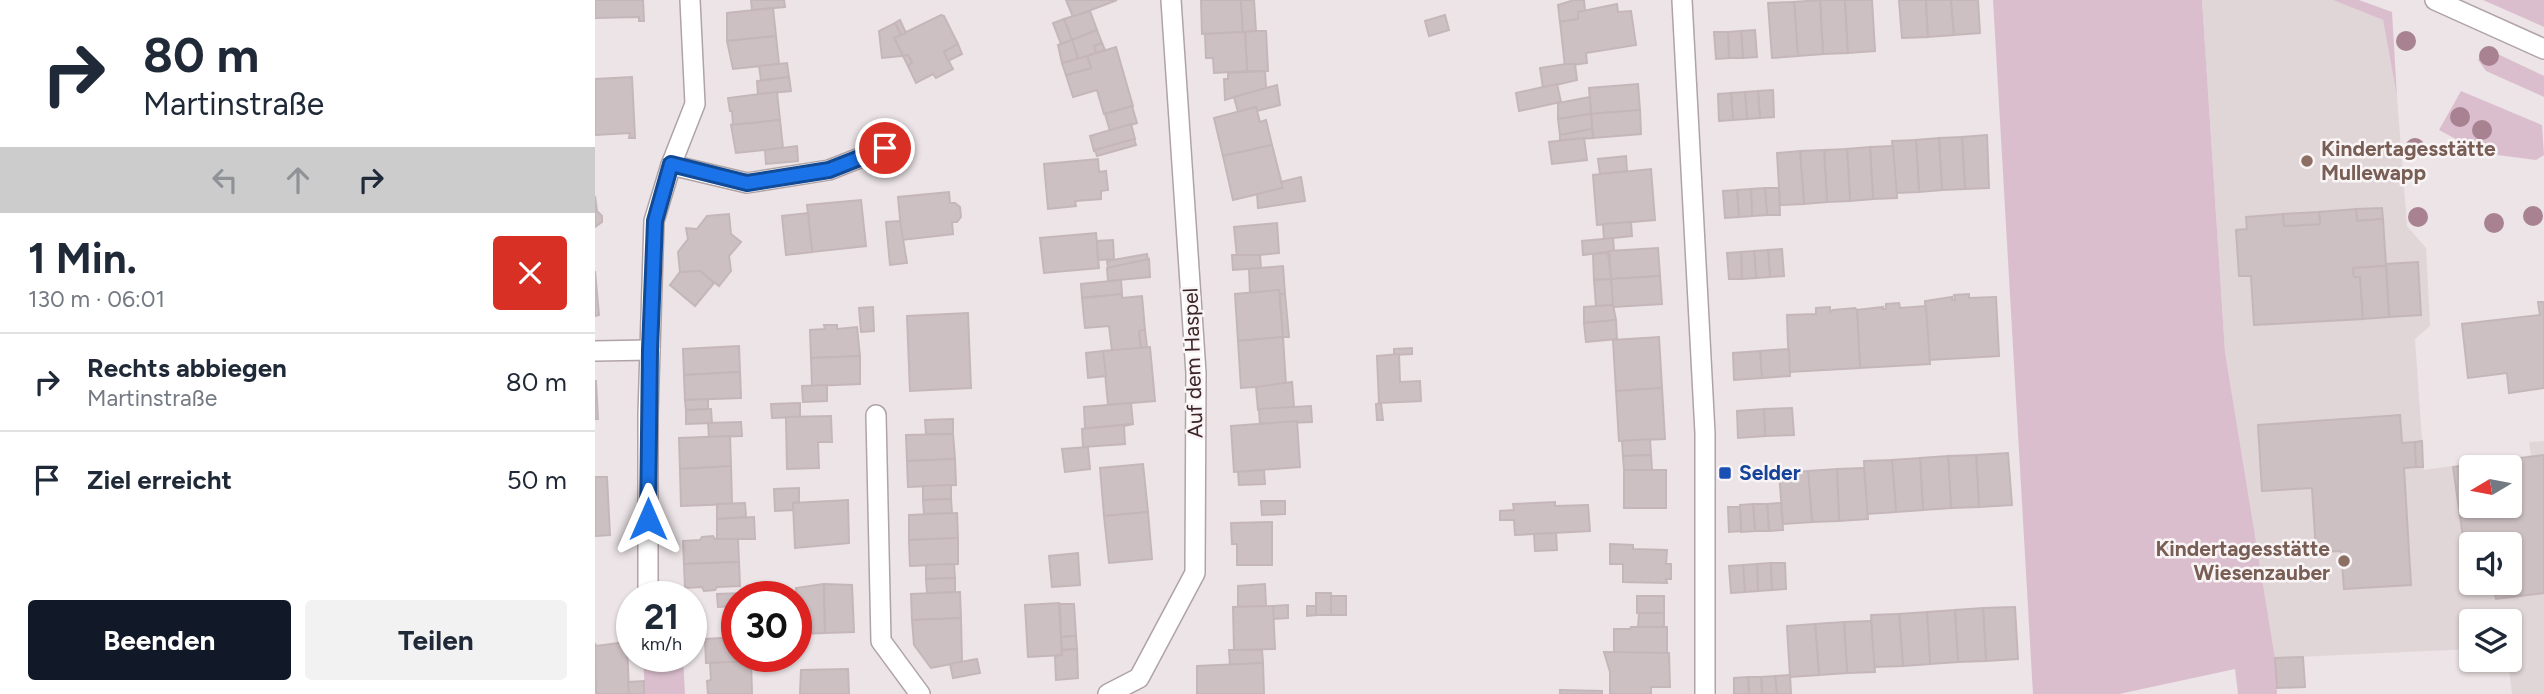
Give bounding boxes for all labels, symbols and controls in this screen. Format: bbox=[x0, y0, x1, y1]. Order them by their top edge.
text: 80 m bbox=[143, 25, 259, 84]
icon: right bbox=[28, 28, 119, 119]
text: Martinstraße bbox=[143, 85, 324, 123]
pin bbox=[855, 118, 915, 178]
icon: arrive bbox=[866, 129, 904, 167]
place label: Kindertagesstätte Mullewapp bbox=[2321, 136, 2496, 185]
marker: Kindertagesstätte Mullewapp bbox=[2299, 153, 2315, 169]
icon: left bbox=[206, 161, 244, 199]
icon: ahead bbox=[279, 161, 317, 199]
icon: right bbox=[352, 161, 390, 199]
text: 1 Min. bbox=[28, 233, 137, 284]
button: close bbox=[493, 236, 567, 310]
text: 130 m · 06:01 bbox=[28, 285, 165, 313]
street label: Auf dem Haspel bbox=[1177, 287, 1208, 439]
text: Rechts abbiegen bbox=[87, 352, 287, 384]
icon: right bbox=[28, 363, 66, 401]
text: 80 m bbox=[506, 366, 567, 398]
text: Martinstraße bbox=[87, 384, 217, 412]
north arrow bbox=[2459, 455, 2522, 518]
map controls bbox=[2459, 455, 2522, 672]
place label: Selder bbox=[1739, 460, 1801, 485]
icon: arrive bbox=[28, 461, 66, 499]
text: Ziel erreicht bbox=[87, 464, 232, 496]
text: 50 m bbox=[507, 464, 567, 496]
marker: Selder bbox=[1717, 465, 1733, 481]
position arrow bbox=[611, 482, 685, 556]
button: sound bbox=[2459, 532, 2522, 595]
place label: Kindertagesstätte Wiesenzauber bbox=[2155, 536, 2330, 585]
marker: Kindertagesstätte Wiesenzauber bbox=[2336, 553, 2352, 569]
speed limit sign: 30 bbox=[721, 581, 812, 672]
text: 21 bbox=[644, 596, 679, 638]
button: Beenden bbox=[28, 600, 291, 680]
button: Teilen bbox=[305, 600, 567, 680]
button: layers bbox=[2459, 609, 2522, 672]
text: km/h bbox=[641, 633, 682, 655]

